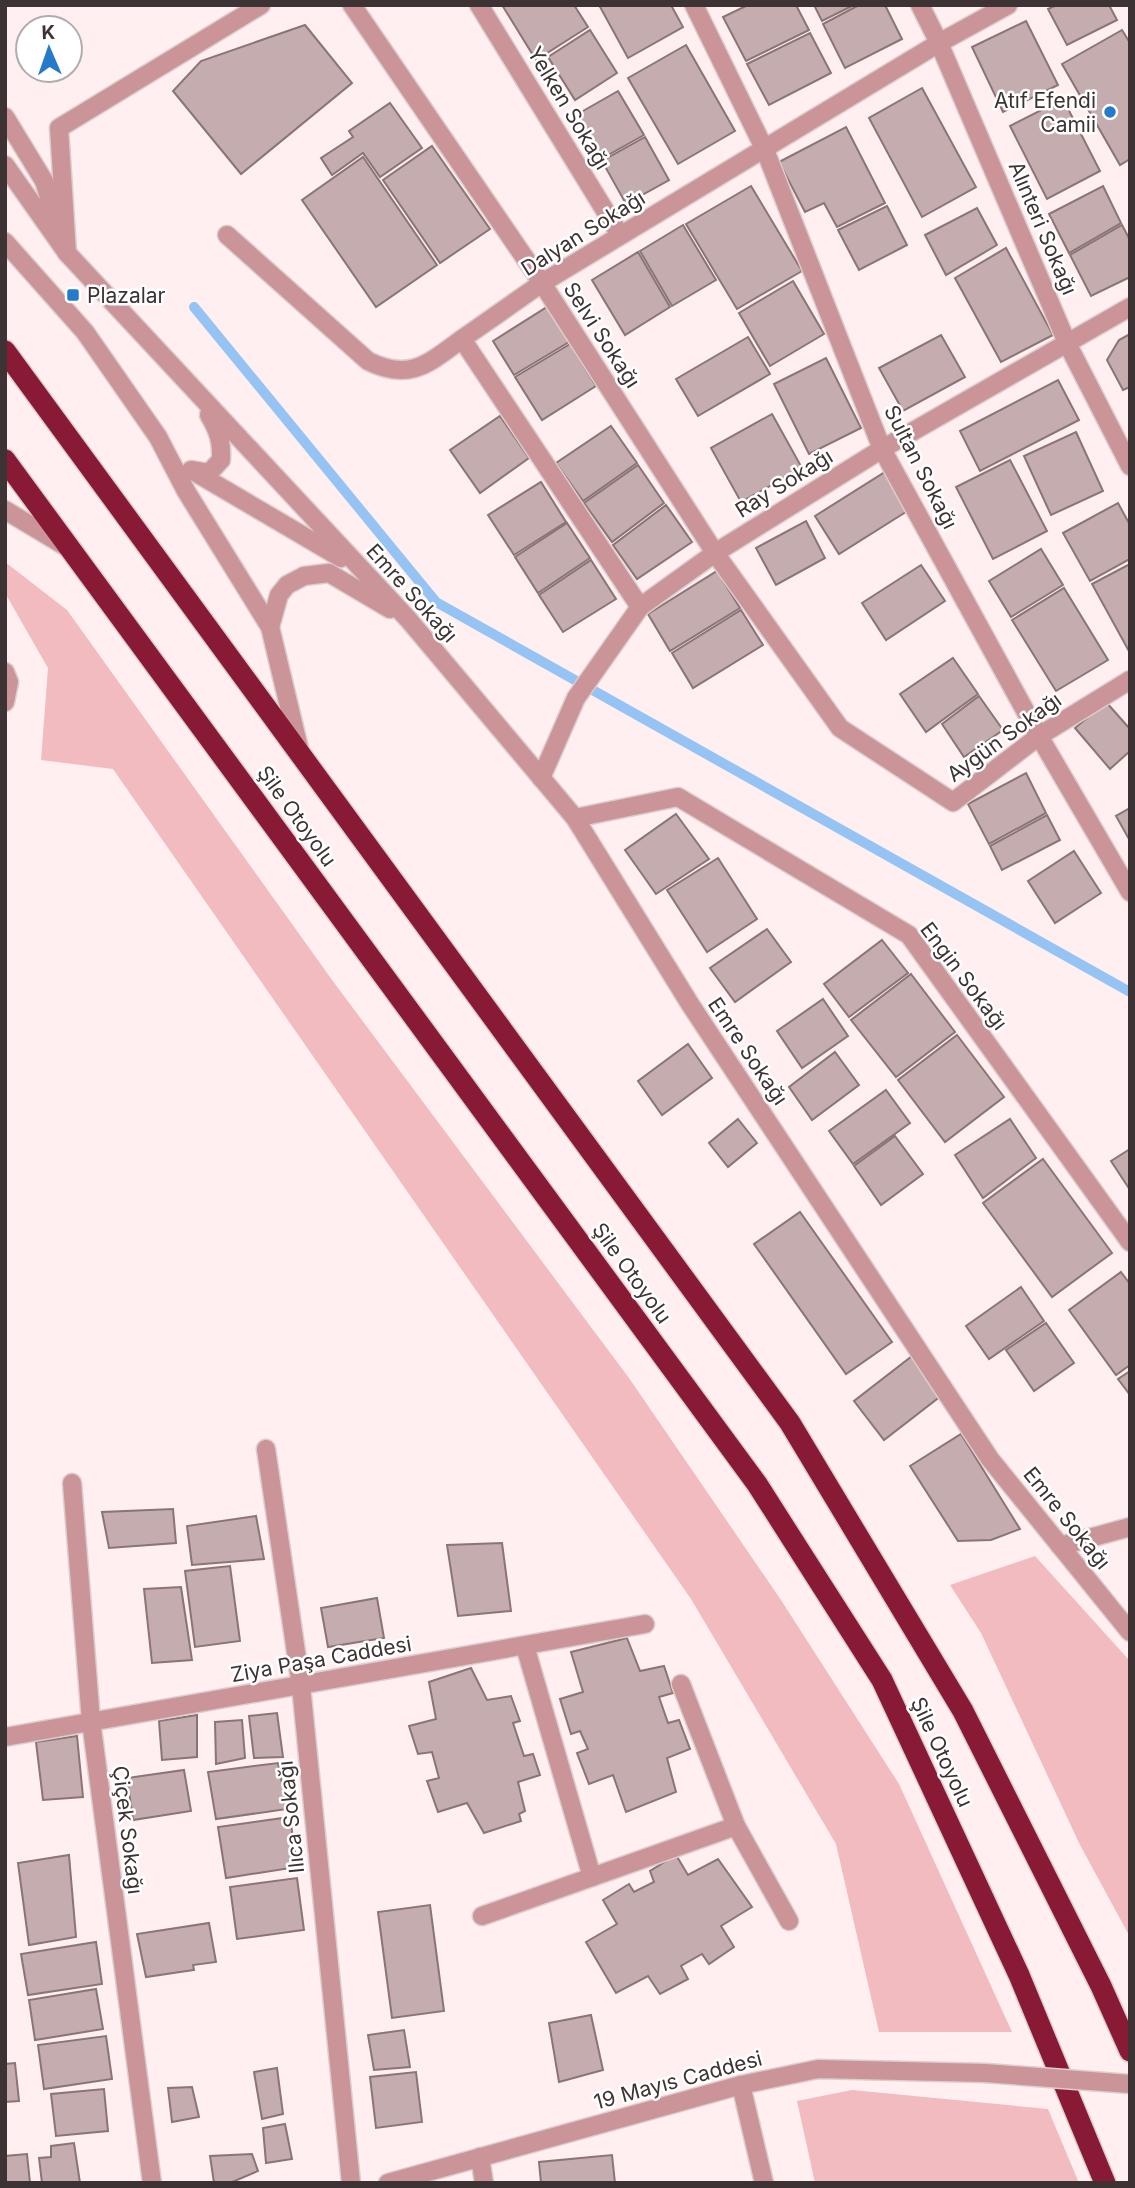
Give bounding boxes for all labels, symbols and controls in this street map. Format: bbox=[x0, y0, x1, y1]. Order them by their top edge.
north arrow bbox=[14, 14, 84, 84]
text: K bbox=[41, 21, 56, 44]
street label: Yelken Sokağı bbox=[523, 42, 615, 174]
place label: Atıf Efendi Camii bbox=[994, 88, 1096, 137]
marker: Atıf Efendi Camii bbox=[1102, 104, 1118, 120]
street label: Alınteri Sokağı bbox=[1004, 158, 1082, 298]
street label: Dalyan Sokağı bbox=[516, 185, 650, 281]
street label: Selvi Sokağı bbox=[559, 277, 645, 393]
place label: Plazalar bbox=[87, 283, 166, 308]
marker: Plazalar bbox=[65, 287, 81, 303]
street label: Sultan Sokağı bbox=[879, 401, 963, 533]
street label: Ray Sokağı bbox=[731, 443, 837, 523]
street label: Emre Sokağı bbox=[361, 539, 463, 647]
street label: Aygün Sokağı bbox=[942, 687, 1066, 787]
street label: Şile Otoyolu bbox=[252, 761, 342, 871]
street label: Engin Sokağı bbox=[915, 917, 1013, 1035]
street label: Emre Sokağı bbox=[703, 993, 793, 1109]
street label: Şile Otoyolu bbox=[587, 1218, 677, 1328]
street label: Emre Sokağı bbox=[1018, 1462, 1116, 1574]
street label: Ziya Paşa Caddesi bbox=[229, 1631, 413, 1687]
street label: Şile Otoyolu bbox=[906, 1693, 978, 1811]
street label: Ilıca Sokağı bbox=[273, 1759, 309, 1875]
street label: Çiçek Sokağı bbox=[108, 1764, 148, 1896]
street label: 19 Mayıs Caddesi bbox=[591, 2046, 765, 2114]

